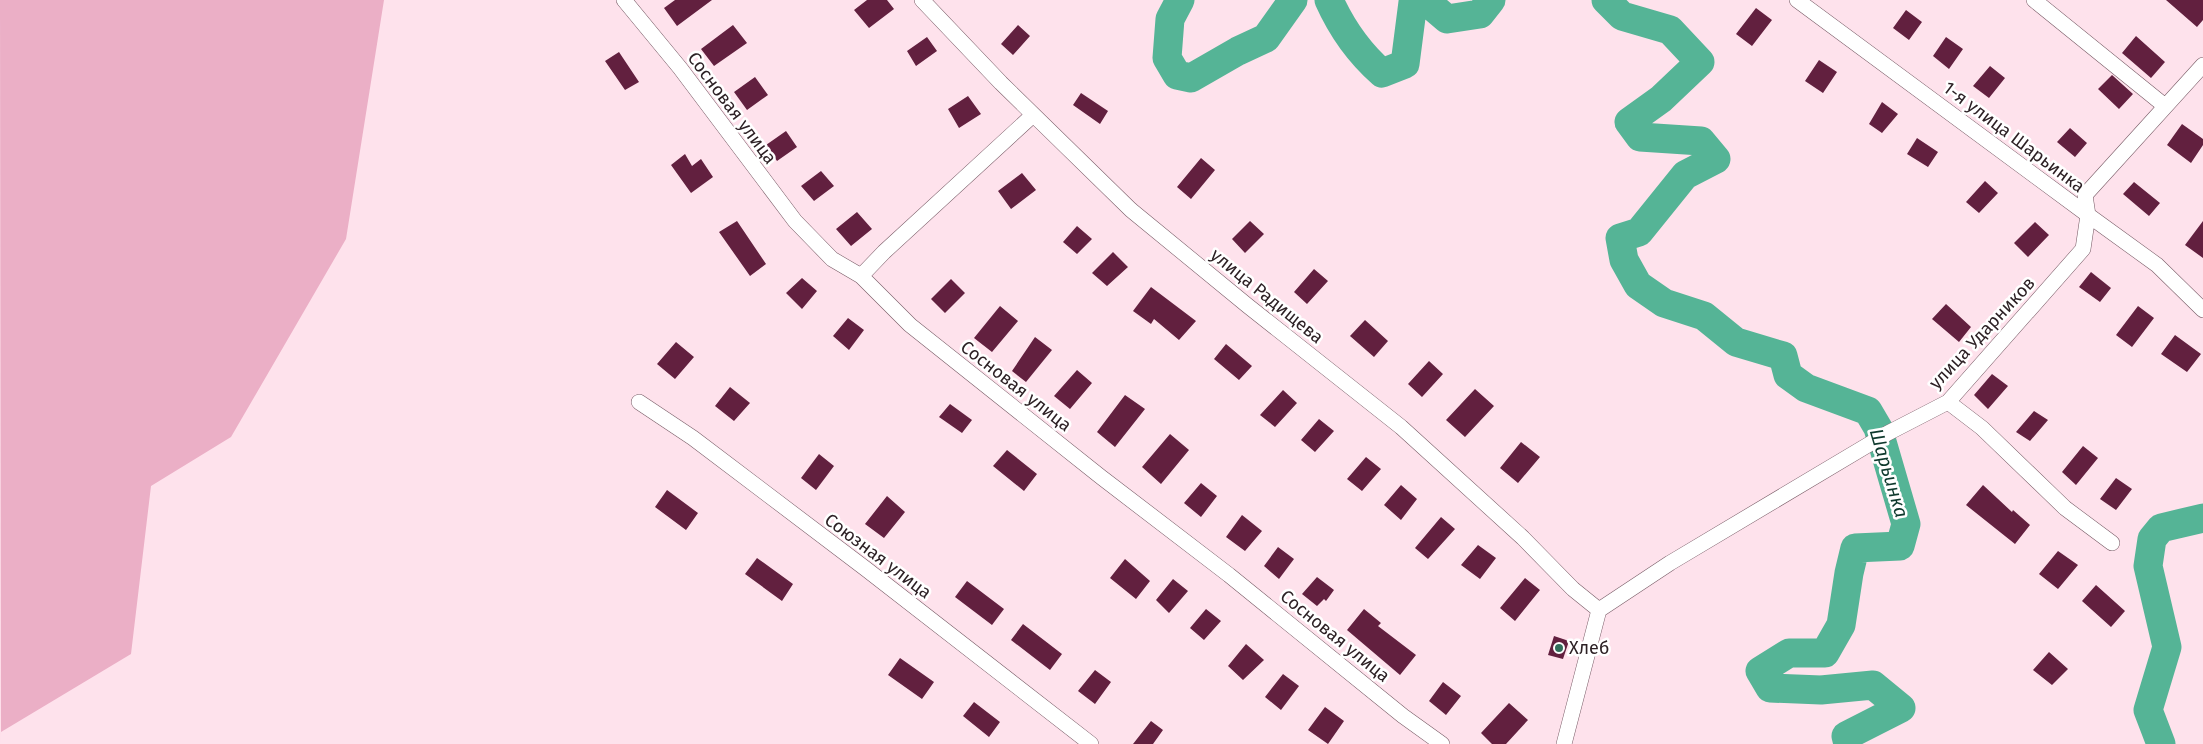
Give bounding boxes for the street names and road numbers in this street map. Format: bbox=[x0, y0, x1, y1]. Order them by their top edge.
street label: Сосновая улица bbox=[683, 48, 781, 168]
street label: 1-я улица Шарьинка bbox=[1939, 77, 2089, 197]
street label: улица Радищева bbox=[1206, 244, 1328, 348]
street label: улица Ударников bbox=[1924, 272, 2040, 394]
street label: Сосновая улица bbox=[956, 336, 1076, 436]
street label: Союзная улица bbox=[820, 509, 936, 603]
street label: Сосновая улица bbox=[1276, 585, 1394, 687]

